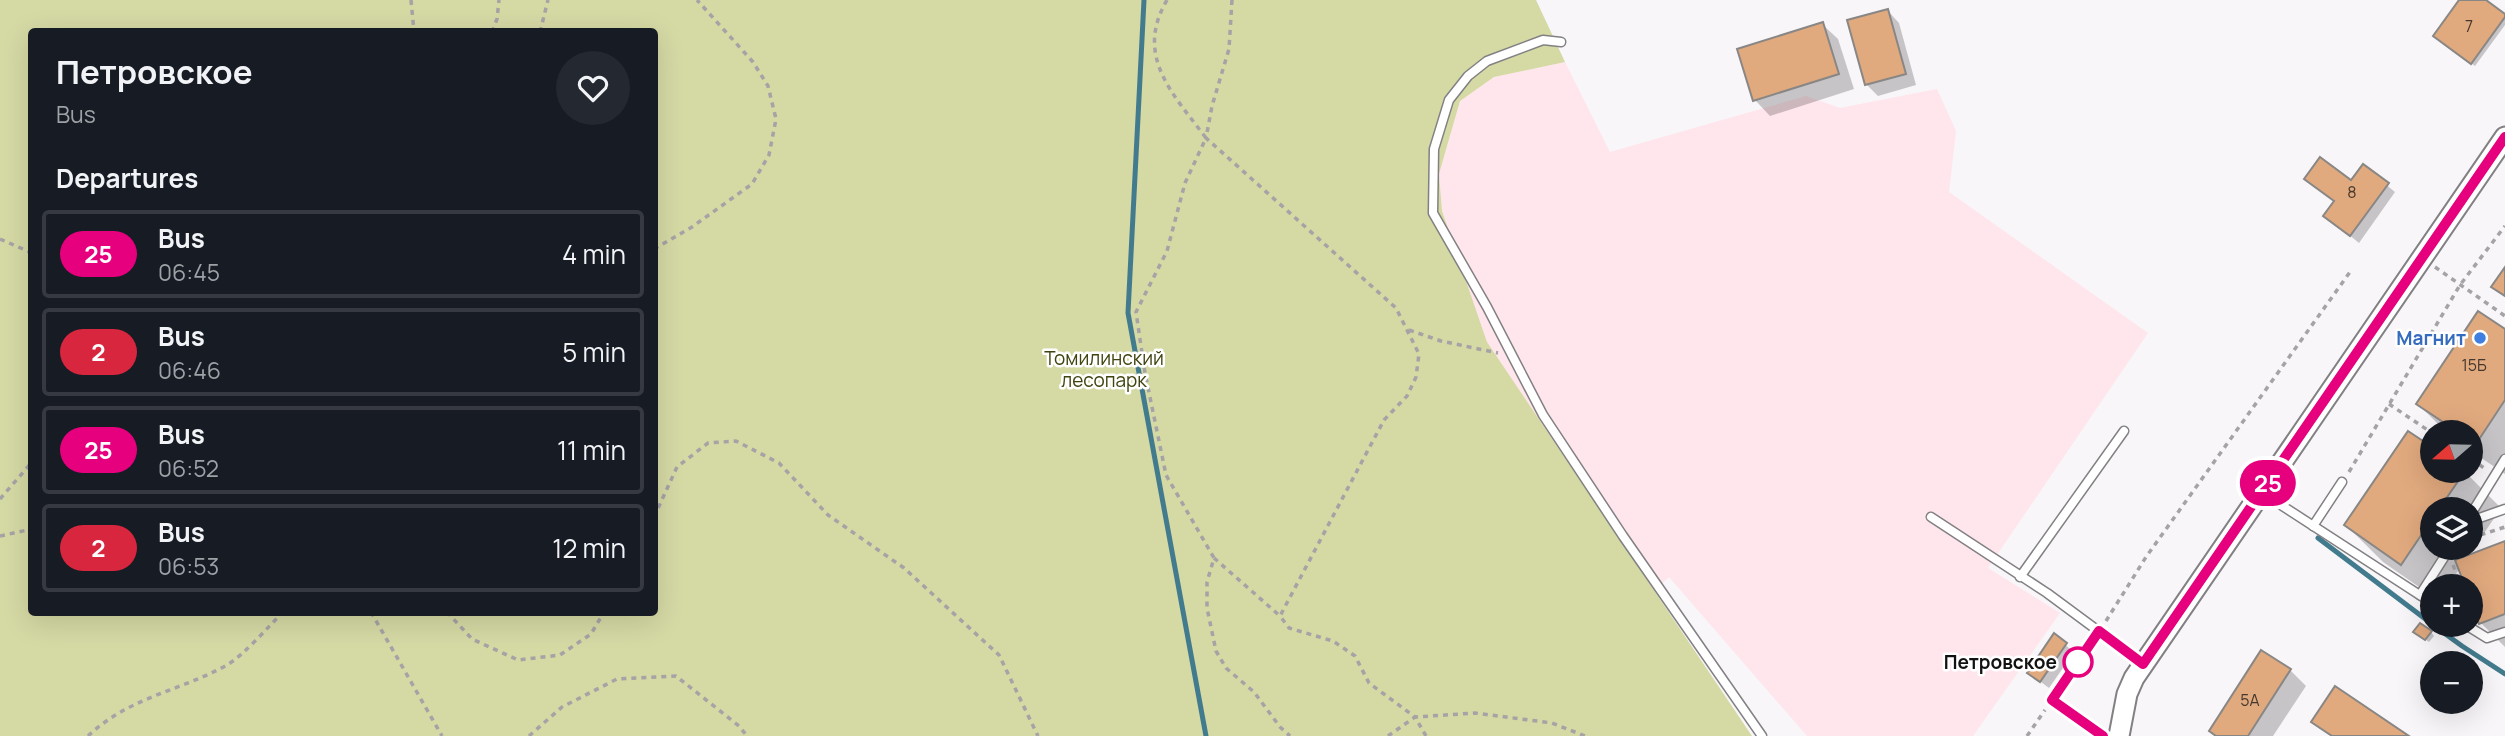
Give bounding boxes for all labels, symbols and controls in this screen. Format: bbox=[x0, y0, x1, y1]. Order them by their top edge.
house number: 7 bbox=[2465, 15, 2473, 37]
text: Петровское bbox=[56, 49, 253, 94]
button: heart bbox=[556, 51, 630, 125]
text: Bus bbox=[56, 98, 96, 130]
text: Departures bbox=[56, 160, 198, 196]
house number: 8 bbox=[2347, 181, 2357, 203]
text: Bus bbox=[158, 220, 205, 256]
text: 4 min bbox=[562, 236, 626, 272]
text: 25 bbox=[84, 237, 113, 270]
text: 06:45 bbox=[158, 256, 220, 288]
text: Bus bbox=[158, 318, 205, 354]
place label: Магнит bbox=[2396, 325, 2466, 351]
marker: Магнит bbox=[2472, 330, 2488, 346]
text: 5 min bbox=[562, 334, 626, 370]
text: 2 bbox=[91, 335, 106, 368]
park label: Томилинский лесопарк bbox=[1044, 345, 1164, 393]
text: 06:46 bbox=[158, 354, 221, 386]
house number: 15Б bbox=[2461, 354, 2487, 376]
text: Bus bbox=[158, 416, 205, 452]
north arrow bbox=[2420, 420, 2483, 483]
map controls bbox=[2420, 420, 2483, 714]
text: 11 min bbox=[557, 432, 626, 468]
text: 25 bbox=[84, 433, 113, 466]
text: 06:52 bbox=[158, 452, 219, 484]
line badge: 25 bbox=[2236, 460, 2300, 506]
text: 25 bbox=[2254, 466, 2282, 499]
button: layers bbox=[2420, 497, 2483, 560]
text: Bus bbox=[158, 514, 205, 550]
text: 12 min bbox=[552, 530, 626, 566]
text: 2 bbox=[91, 531, 106, 564]
text: 06:53 bbox=[158, 550, 219, 582]
button: + bbox=[2420, 574, 2483, 637]
marker: Петровское bbox=[2063, 647, 2093, 677]
place label: Петровское bbox=[1944, 649, 2057, 675]
button: − bbox=[2420, 651, 2483, 714]
house number: 5А bbox=[2240, 689, 2260, 711]

